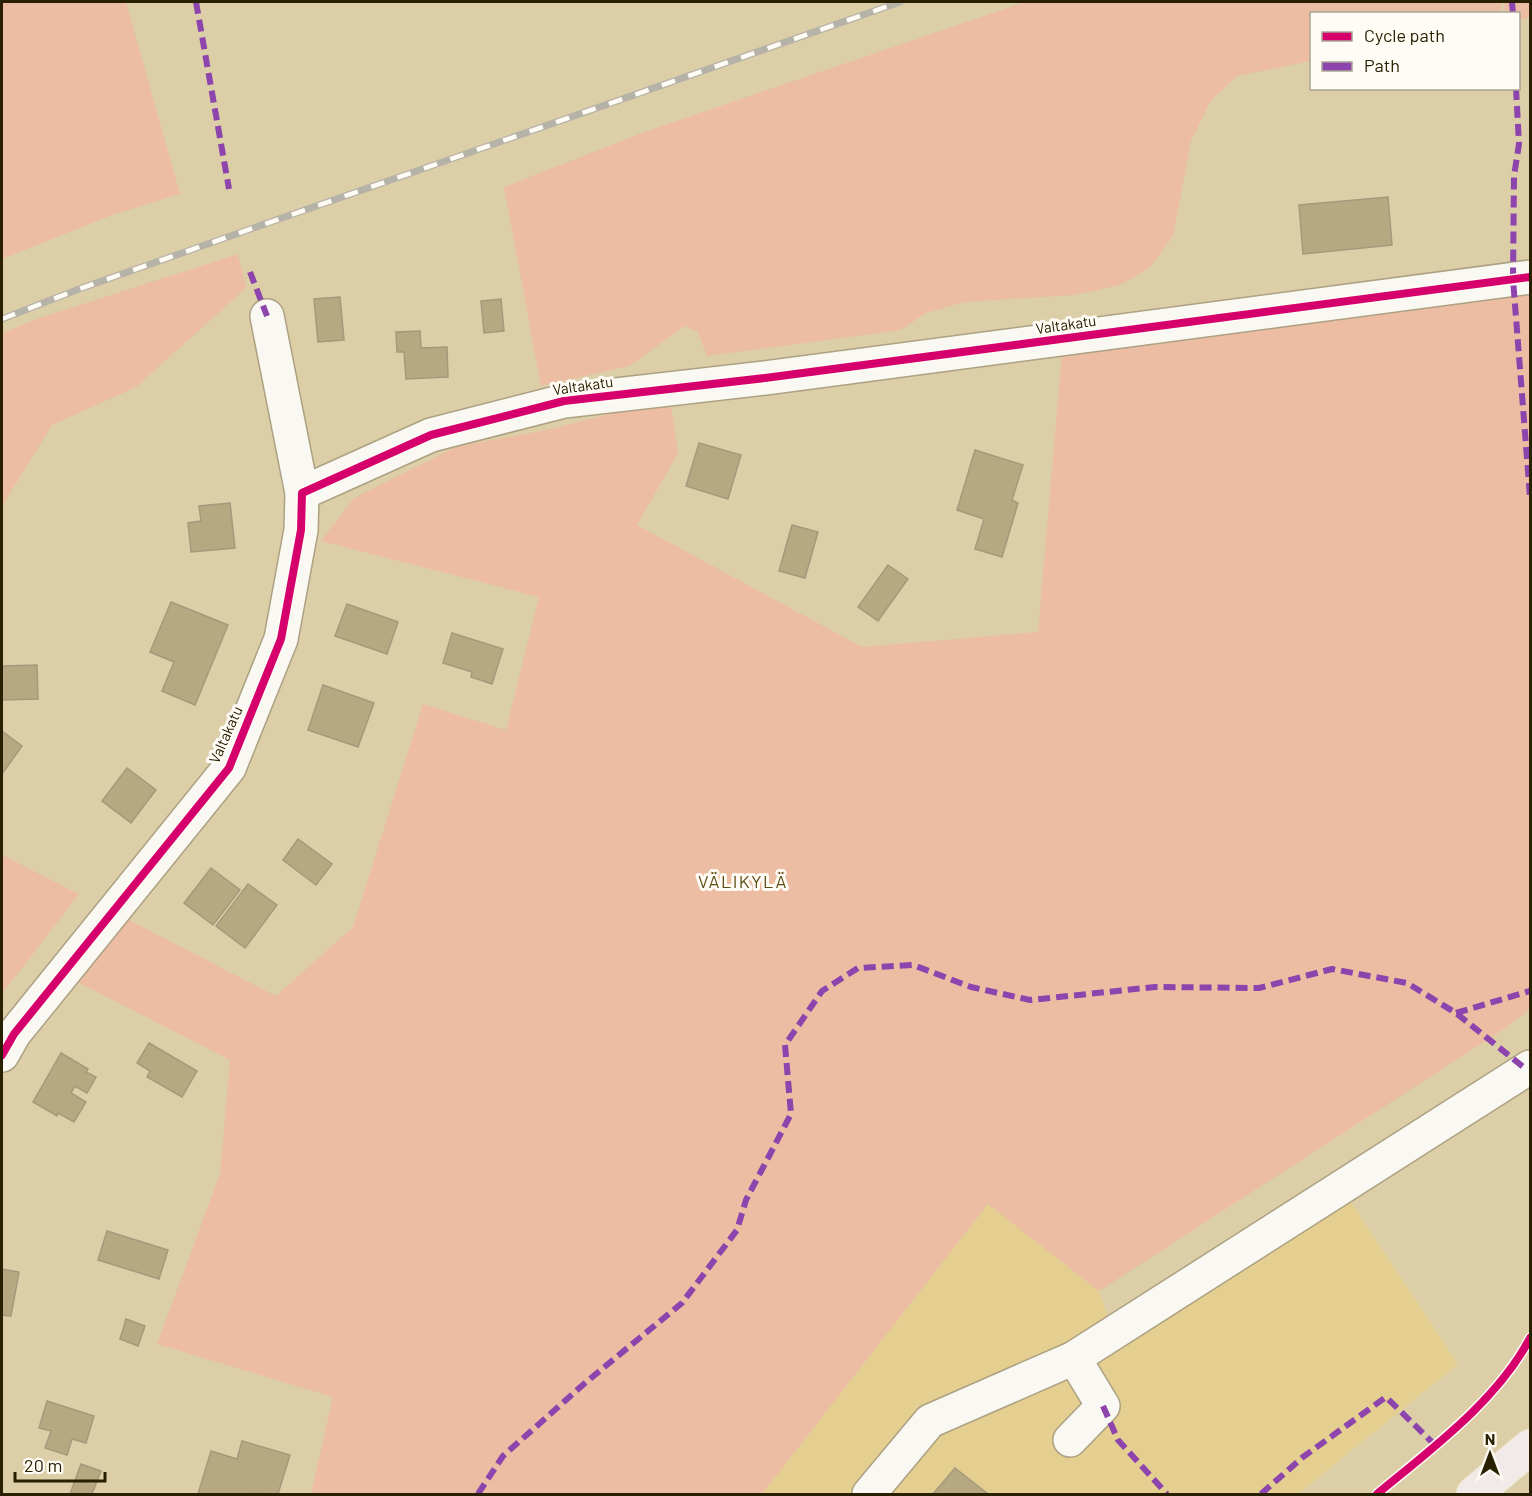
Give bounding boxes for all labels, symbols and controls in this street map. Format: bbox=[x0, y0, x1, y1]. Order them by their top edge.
legend bbox=[1310, 12, 1520, 90]
text: Cycle path bbox=[1364, 24, 1445, 46]
text: Path bbox=[1364, 54, 1400, 76]
street label: Valtakatu bbox=[1034, 311, 1097, 337]
street label: Valtakatu bbox=[551, 372, 614, 398]
street label: Valtakatu bbox=[204, 703, 246, 766]
district label: VÄLIKYLÄ bbox=[698, 870, 788, 892]
north arrow bbox=[1460, 1424, 1520, 1484]
text: N bbox=[1485, 1429, 1495, 1448]
scale bar bbox=[15, 1445, 105, 1483]
text: 20 m bbox=[24, 1454, 62, 1476]

